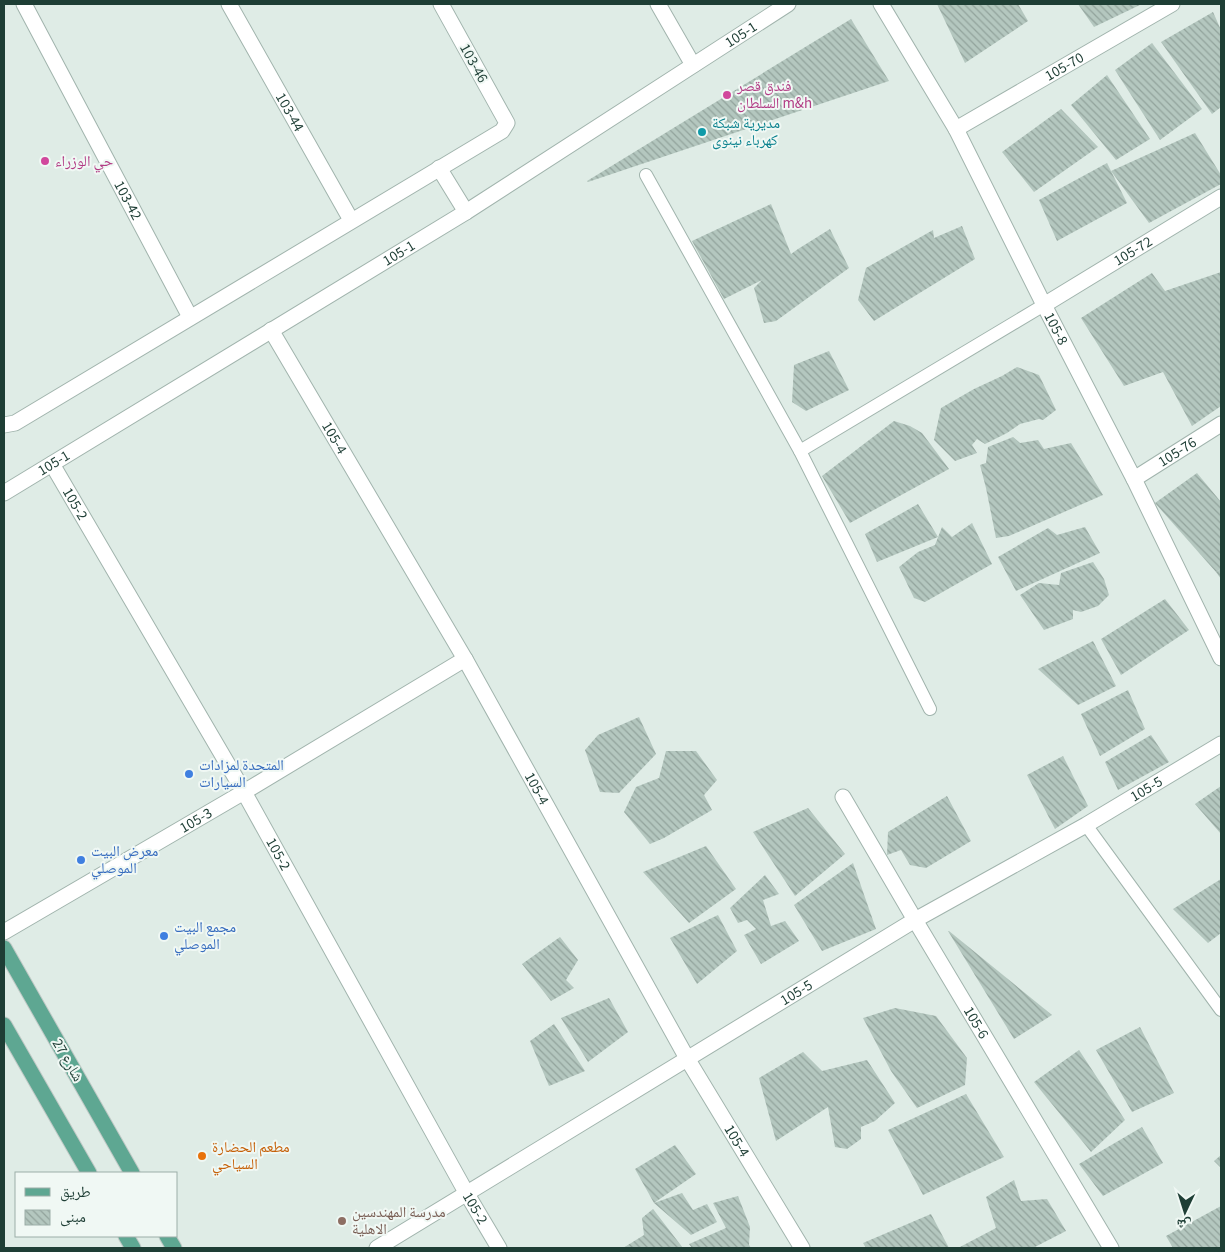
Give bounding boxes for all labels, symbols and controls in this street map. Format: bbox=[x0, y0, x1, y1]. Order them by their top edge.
street label: 105-1 bbox=[721, 17, 761, 53]
street label: 103-46 bbox=[454, 40, 493, 87]
street label: 105-70 bbox=[1041, 47, 1088, 86]
place label: فندق قصر السلطان m&h bbox=[736, 76, 812, 114]
street label: 103-44 bbox=[270, 89, 309, 136]
marker: فندق قصر السلطان m&h bbox=[721, 89, 733, 101]
place label: مديرية شبكة كهرباء نينوى bbox=[712, 113, 780, 151]
marker: مديرية شبكة كهرباء نينوى bbox=[696, 126, 708, 138]
place label: حي الوزراء bbox=[55, 151, 114, 173]
marker: حي الوزراء bbox=[39, 155, 51, 167]
street label: 103-42 bbox=[108, 177, 147, 224]
street label: 105-72 bbox=[1110, 231, 1156, 271]
street label: 105-1 bbox=[379, 235, 419, 271]
street label: 105-8 bbox=[1038, 309, 1073, 349]
street label: 105-4 bbox=[316, 418, 352, 459]
street label: 105-76 bbox=[1154, 432, 1201, 472]
street label: 105-1 bbox=[34, 445, 74, 481]
street label: 105-2 bbox=[57, 484, 93, 524]
place label: المتحدة لمزادات السيارات bbox=[199, 755, 284, 793]
marker: المتحدة لمزادات السيارات bbox=[183, 768, 195, 780]
street label: 105-4 bbox=[519, 768, 554, 809]
street label: 105-5 bbox=[1126, 771, 1167, 807]
street label: 105-3 bbox=[176, 803, 216, 838]
street label: 105-2 bbox=[260, 834, 296, 874]
place label: معرض البيت الموصلي bbox=[91, 841, 158, 880]
marker: معرض البيت الموصلي bbox=[75, 854, 87, 866]
place label: مجمع البيت الموصلي bbox=[174, 917, 236, 956]
marker: مجمع البيت الموصلي bbox=[158, 930, 170, 942]
street label: 105-5 bbox=[776, 975, 817, 1011]
street label: 105-6 bbox=[958, 1003, 994, 1043]
street label: شارع 27 bbox=[47, 1035, 88, 1086]
street label: 105-4 bbox=[718, 1121, 755, 1161]
place label: مطعم الحضارة السياحي bbox=[212, 1137, 290, 1176]
marker: مطعم الحضارة السياحي bbox=[196, 1150, 208, 1162]
legend bbox=[15, 1172, 178, 1237]
text: طريق bbox=[60, 1182, 91, 1203]
north arrow bbox=[1160, 1187, 1210, 1237]
street label: 105-2 bbox=[457, 1188, 493, 1228]
place label: مدرسة المهندسين الاهلية bbox=[352, 1202, 446, 1240]
text: مبنى bbox=[60, 1207, 86, 1228]
text: ش bbox=[1176, 1213, 1192, 1234]
marker: مدرسة المهندسين الاهلية bbox=[336, 1215, 348, 1227]

